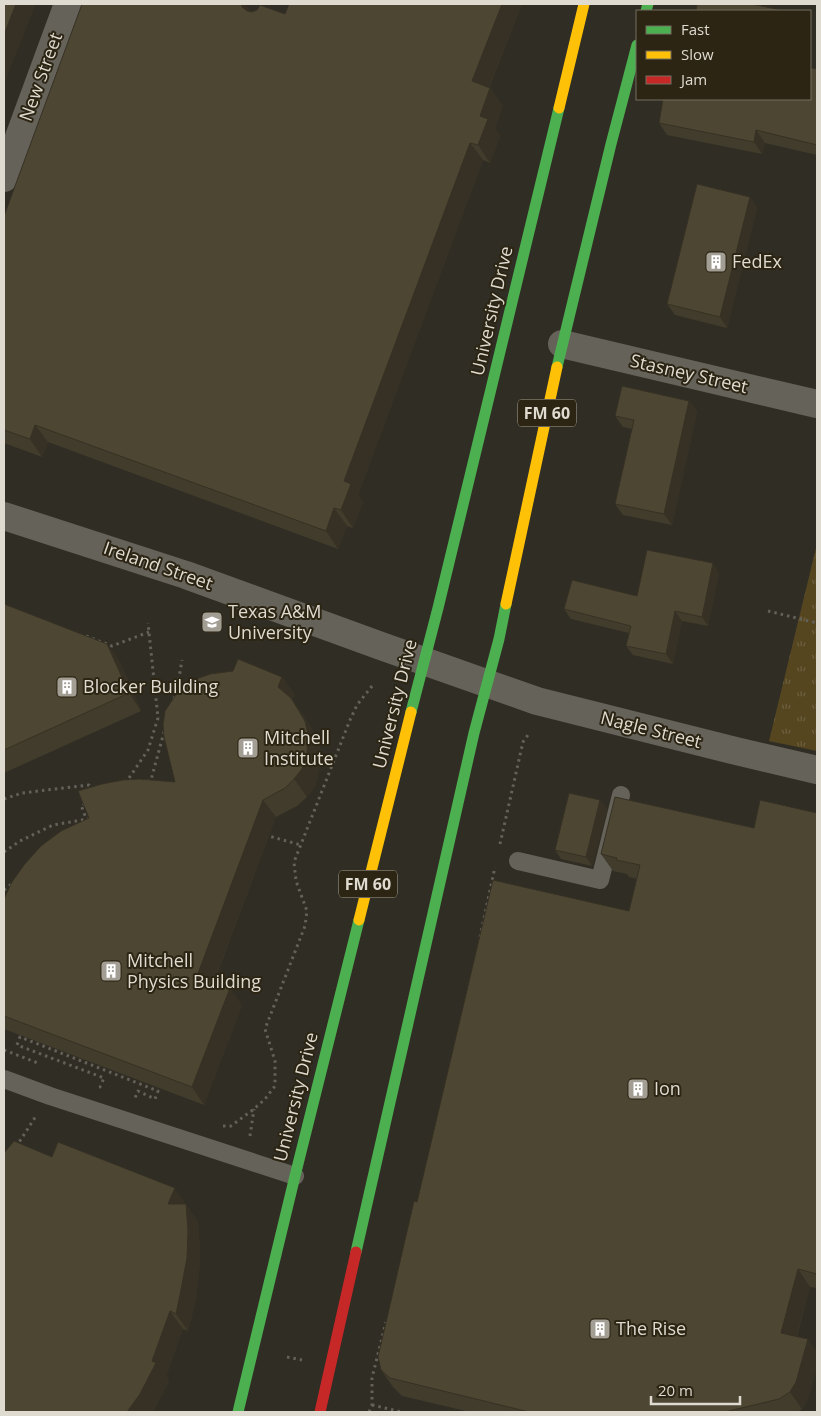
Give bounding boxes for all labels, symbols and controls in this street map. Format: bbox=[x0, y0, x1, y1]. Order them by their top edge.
legend bbox=[636, 10, 811, 100]
text: Fast bbox=[681, 19, 710, 39]
street label: New Street bbox=[13, 29, 67, 124]
text: Slow bbox=[681, 44, 714, 64]
text: Jam bbox=[679, 69, 707, 89]
street label: University Drive bbox=[464, 244, 518, 378]
place label: FedEx bbox=[732, 249, 782, 273]
building icon: FedEx bbox=[704, 250, 728, 274]
street label: Stasney Street bbox=[628, 348, 750, 398]
road number: FM 60 bbox=[518, 399, 576, 426]
street label: Ireland Street bbox=[101, 535, 216, 595]
place label: Texas A&M University bbox=[228, 599, 321, 644]
school or university icon: Texas A&M University bbox=[200, 610, 224, 634]
street label: University Drive bbox=[366, 637, 422, 771]
place label: Blocker Building bbox=[83, 674, 219, 698]
building icon: Blocker Building bbox=[55, 675, 79, 699]
street label: Nagle Street bbox=[598, 705, 704, 753]
place label: Mitchell Institute bbox=[264, 725, 334, 770]
building icon: Mitchell Institute bbox=[236, 736, 260, 760]
road number: FM 60 bbox=[339, 871, 397, 898]
place label: Mitchell Physics Building bbox=[127, 948, 261, 993]
building icon: Mitchell Physics Building bbox=[99, 959, 123, 983]
street label: University Drive bbox=[267, 1030, 323, 1164]
place label: Ion bbox=[654, 1076, 681, 1100]
building icon: Ion bbox=[626, 1077, 650, 1101]
place label: The Rise bbox=[616, 1316, 686, 1340]
building icon: The Rise bbox=[588, 1317, 612, 1341]
scale bar bbox=[651, 1374, 740, 1406]
text: 20 m bbox=[658, 1380, 693, 1400]

